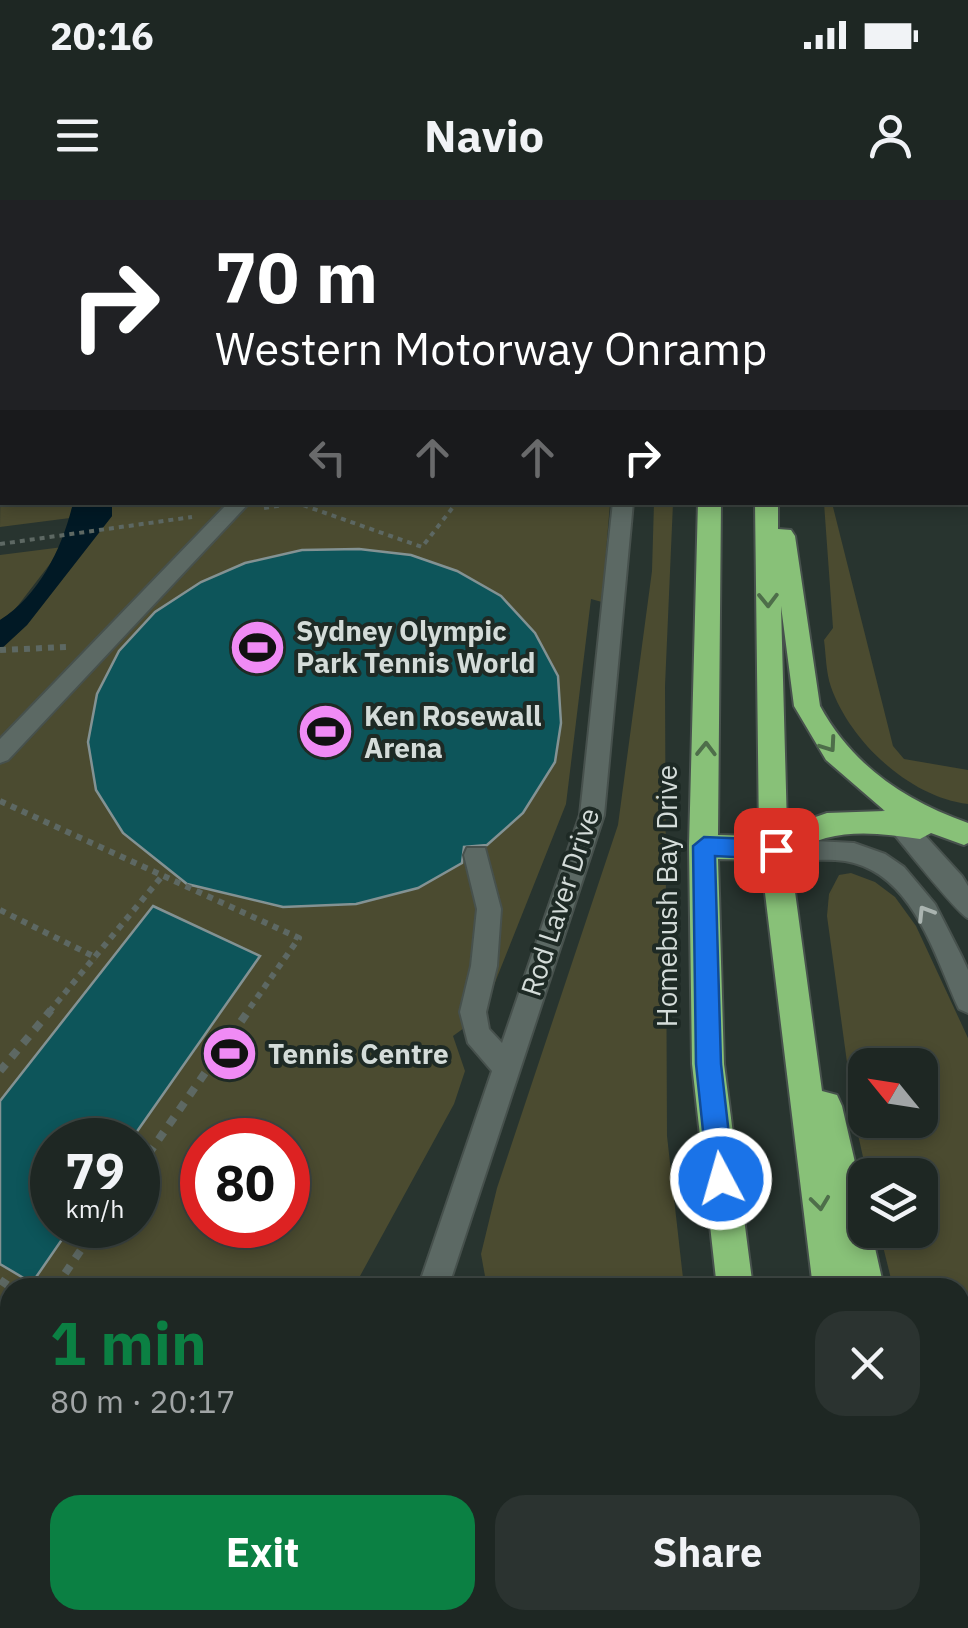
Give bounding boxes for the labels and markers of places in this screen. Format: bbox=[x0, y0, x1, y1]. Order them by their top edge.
place label: Sydney Olympic Park Tennis World bbox=[296, 612, 536, 681]
sports icon: Sydney Olympic Park Tennis World bbox=[227, 617, 287, 677]
place label: Ken Rosewall Arena bbox=[364, 697, 542, 766]
sports icon: Ken Rosewall Arena bbox=[295, 702, 355, 762]
pin bbox=[734, 808, 819, 893]
sports icon: Tennis Centre bbox=[199, 1024, 259, 1084]
place label: Tennis Centre bbox=[268, 1035, 449, 1072]

